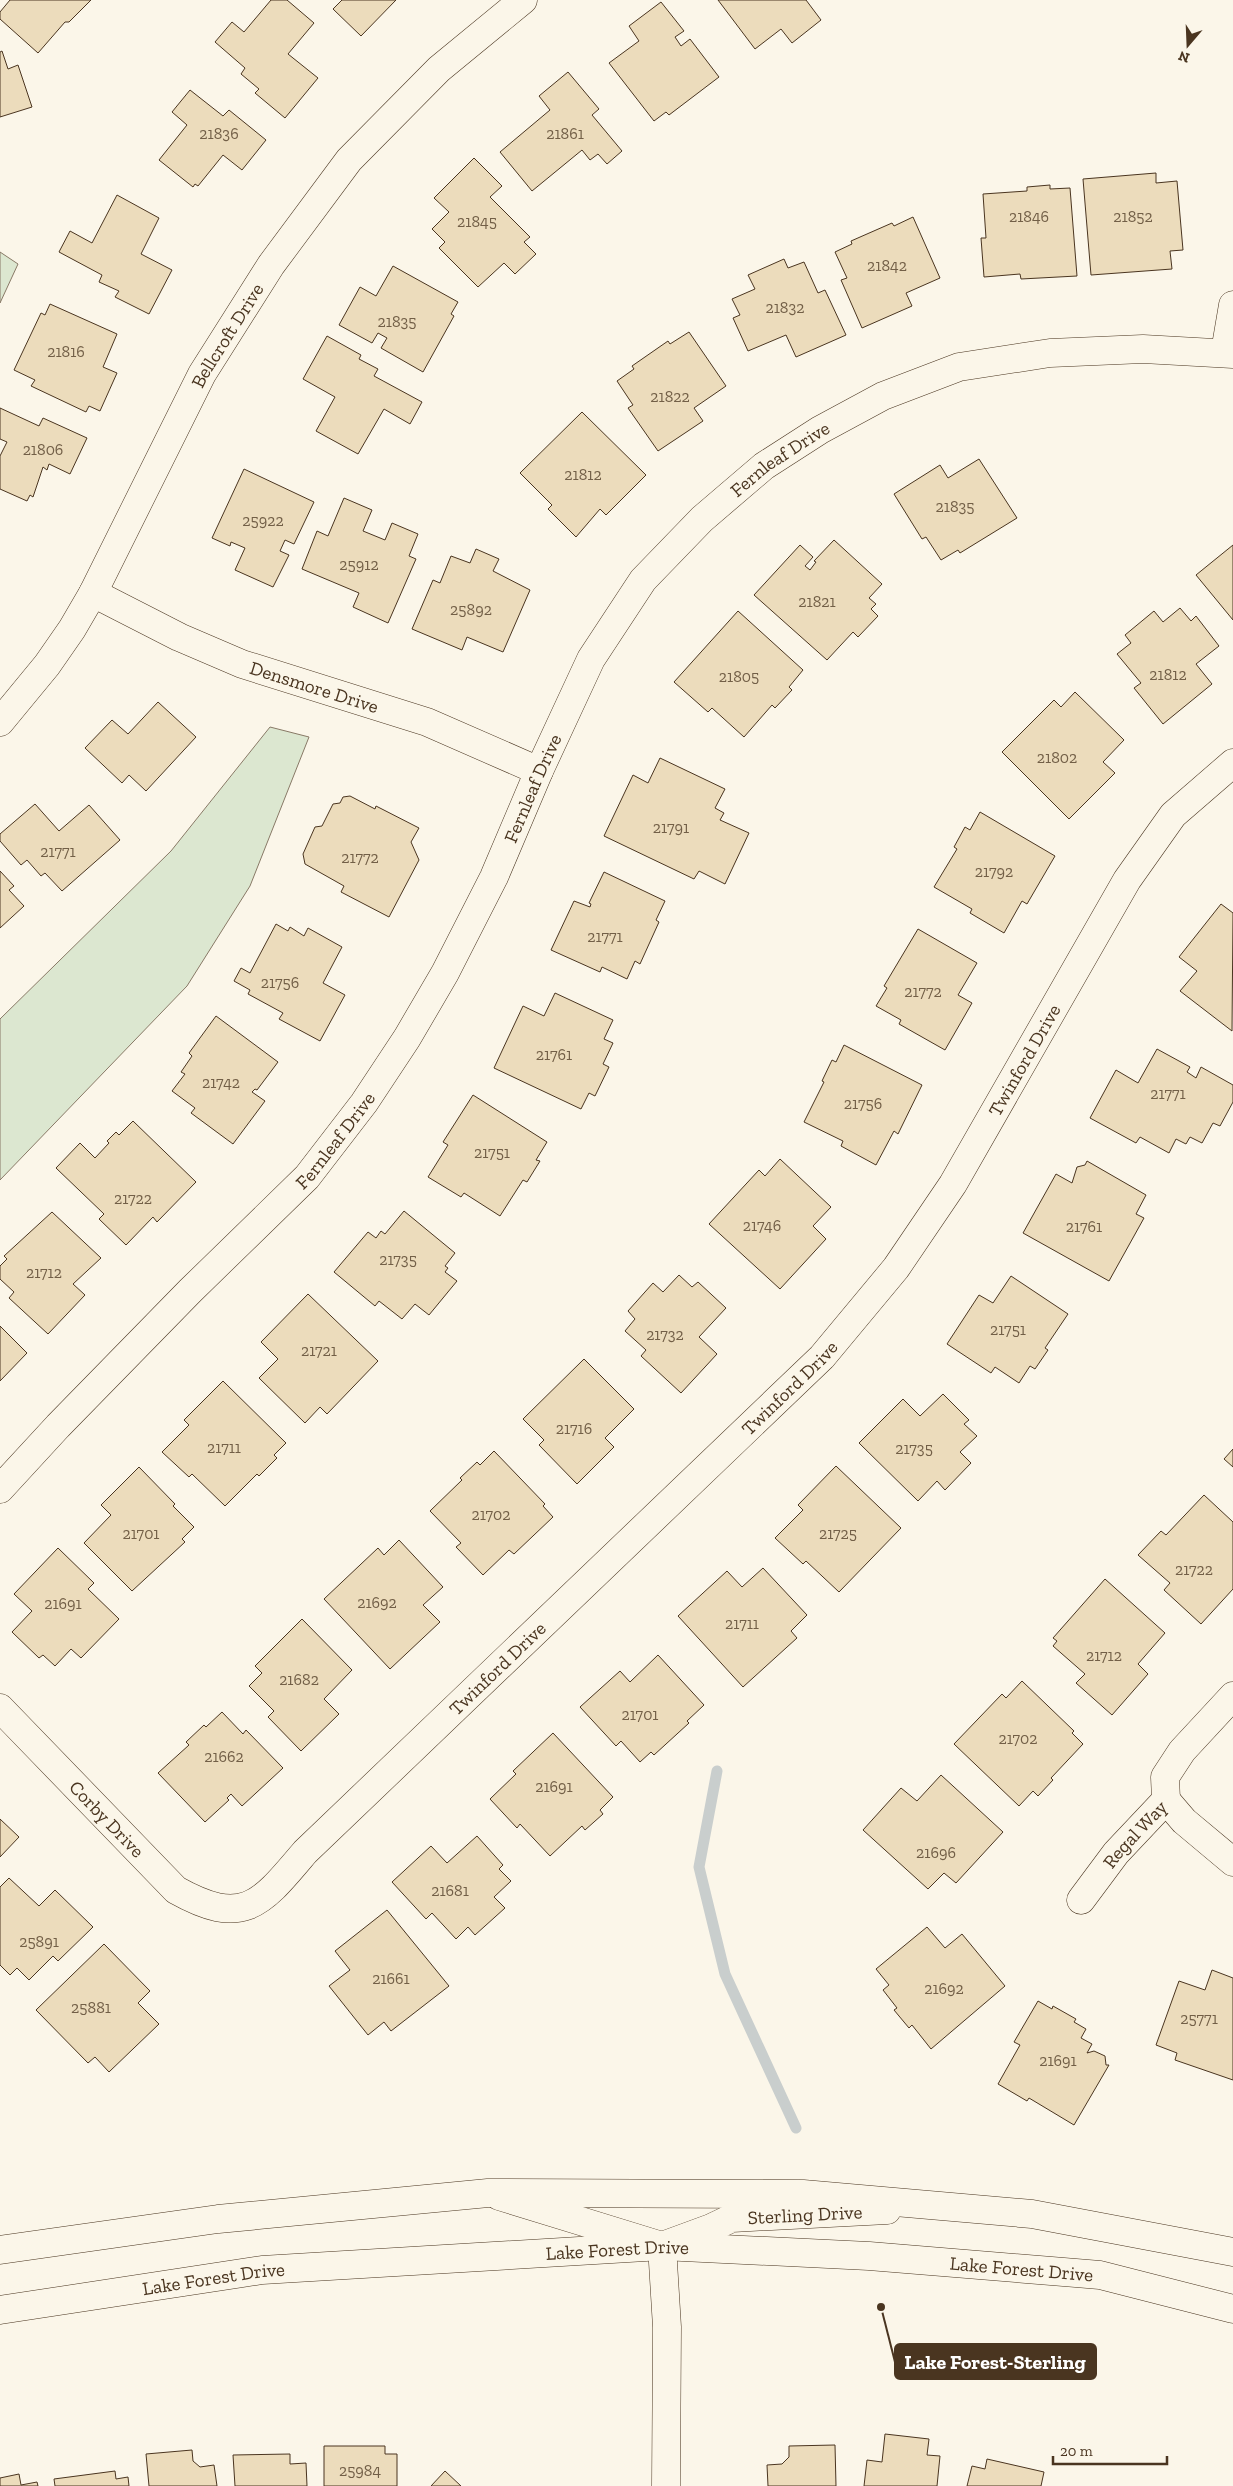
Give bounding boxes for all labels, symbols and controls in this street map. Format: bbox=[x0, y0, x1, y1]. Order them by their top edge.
north arrow bbox=[1163, 20, 1213, 70]
text: N bbox=[1176, 47, 1192, 67]
house number: 21836 bbox=[199, 124, 239, 143]
house number: 21861 bbox=[546, 124, 584, 143]
house number: 21846 bbox=[1009, 207, 1049, 226]
house number: 21852 bbox=[1113, 207, 1153, 226]
house number: 21845 bbox=[457, 212, 497, 231]
house number: 21842 bbox=[867, 256, 907, 275]
street label: Bellcroft Drive bbox=[186, 279, 268, 391]
house number: 21832 bbox=[765, 298, 805, 317]
house number: 21835 bbox=[377, 312, 417, 331]
house number: 21816 bbox=[47, 342, 85, 361]
house number: 21822 bbox=[650, 387, 690, 406]
street label: Fernleaf Drive bbox=[725, 416, 833, 501]
house number: 21806 bbox=[23, 440, 63, 459]
house number: 21812 bbox=[564, 465, 602, 484]
house number: 21835 bbox=[935, 497, 975, 516]
house number: 25922 bbox=[242, 511, 284, 530]
house number: 25912 bbox=[339, 555, 379, 574]
house number: 21821 bbox=[798, 592, 836, 611]
house number: 25892 bbox=[450, 600, 492, 619]
street label: Densmore Drive bbox=[247, 656, 382, 718]
house number: 21812 bbox=[1149, 665, 1187, 684]
house number: 21805 bbox=[719, 667, 759, 686]
street label: Fernleaf Drive bbox=[498, 730, 566, 846]
house number: 21802 bbox=[1037, 748, 1077, 767]
house number: 21791 bbox=[653, 818, 689, 837]
house number: 21771 bbox=[40, 842, 76, 861]
house number: 21772 bbox=[341, 848, 379, 867]
house number: 21792 bbox=[975, 862, 1013, 881]
house number: 21771 bbox=[587, 927, 623, 946]
house number: 21756 bbox=[261, 973, 299, 992]
house number: 21772 bbox=[904, 982, 942, 1001]
street label: Twinford Drive bbox=[983, 1000, 1065, 1120]
house number: 21761 bbox=[536, 1045, 572, 1064]
house number: 21742 bbox=[202, 1073, 240, 1092]
house number: 21771 bbox=[1150, 1084, 1186, 1103]
street label: Fernleaf Drive bbox=[290, 1087, 380, 1194]
house number: 21756 bbox=[844, 1094, 882, 1113]
house number: 21751 bbox=[474, 1143, 510, 1162]
house number: 21722 bbox=[114, 1189, 152, 1208]
house number: 21746 bbox=[743, 1216, 781, 1235]
house number: 21761 bbox=[1066, 1217, 1102, 1236]
house number: 21735 bbox=[379, 1250, 417, 1269]
house number: 21712 bbox=[26, 1263, 62, 1282]
house number: 21751 bbox=[990, 1320, 1026, 1339]
house number: 21732 bbox=[646, 1325, 684, 1344]
street label: Twinford Drive bbox=[736, 1336, 842, 1440]
house number: 21721 bbox=[301, 1341, 337, 1360]
house number: 21716 bbox=[556, 1419, 592, 1438]
house number: 21711 bbox=[207, 1438, 241, 1457]
house number: 21735 bbox=[895, 1439, 933, 1458]
house number: 21702 bbox=[471, 1505, 511, 1524]
house number: 21701 bbox=[122, 1524, 160, 1543]
house number: 21725 bbox=[819, 1524, 857, 1543]
house number: 21722 bbox=[1175, 1560, 1213, 1579]
house number: 21692 bbox=[357, 1593, 397, 1612]
house number: 21691 bbox=[44, 1594, 82, 1613]
house number: 21711 bbox=[725, 1614, 759, 1633]
street label: Twinford Drive bbox=[444, 1616, 550, 1720]
house number: 21712 bbox=[1086, 1646, 1122, 1665]
house number: 21682 bbox=[279, 1670, 319, 1689]
house number: 21701 bbox=[621, 1705, 659, 1724]
house number: 21702 bbox=[998, 1729, 1038, 1748]
house number: 21662 bbox=[204, 1747, 244, 1766]
street label: Corby Drive bbox=[65, 1775, 149, 1862]
house number: 21691 bbox=[535, 1777, 573, 1796]
street label: Regal Way bbox=[1097, 1795, 1172, 1872]
house number: 21696 bbox=[916, 1843, 956, 1862]
house number: 21681 bbox=[431, 1881, 469, 1900]
house number: 25891 bbox=[19, 1932, 59, 1951]
house number: 21661 bbox=[372, 1969, 410, 1988]
house number: 21692 bbox=[924, 1979, 964, 1998]
house number: 25881 bbox=[71, 1998, 111, 2017]
house number: 25771 bbox=[1180, 2009, 1218, 2028]
house number: 21691 bbox=[1039, 2051, 1077, 2070]
street label: Sterling Drive bbox=[747, 2200, 863, 2229]
street label: Lake Forest Drive bbox=[545, 2234, 690, 2264]
street label: Lake Forest Drive bbox=[949, 2251, 1094, 2286]
street label: Lake Forest Drive bbox=[141, 2257, 286, 2300]
callout: Lake Forest-Sterling bbox=[895, 2344, 1096, 2379]
text: Lake Forest-Sterling bbox=[904, 2350, 1086, 2374]
scale bar bbox=[1053, 2434, 1167, 2466]
text: 20 m bbox=[1060, 2442, 1093, 2460]
house number: 25984 bbox=[339, 2461, 381, 2480]

